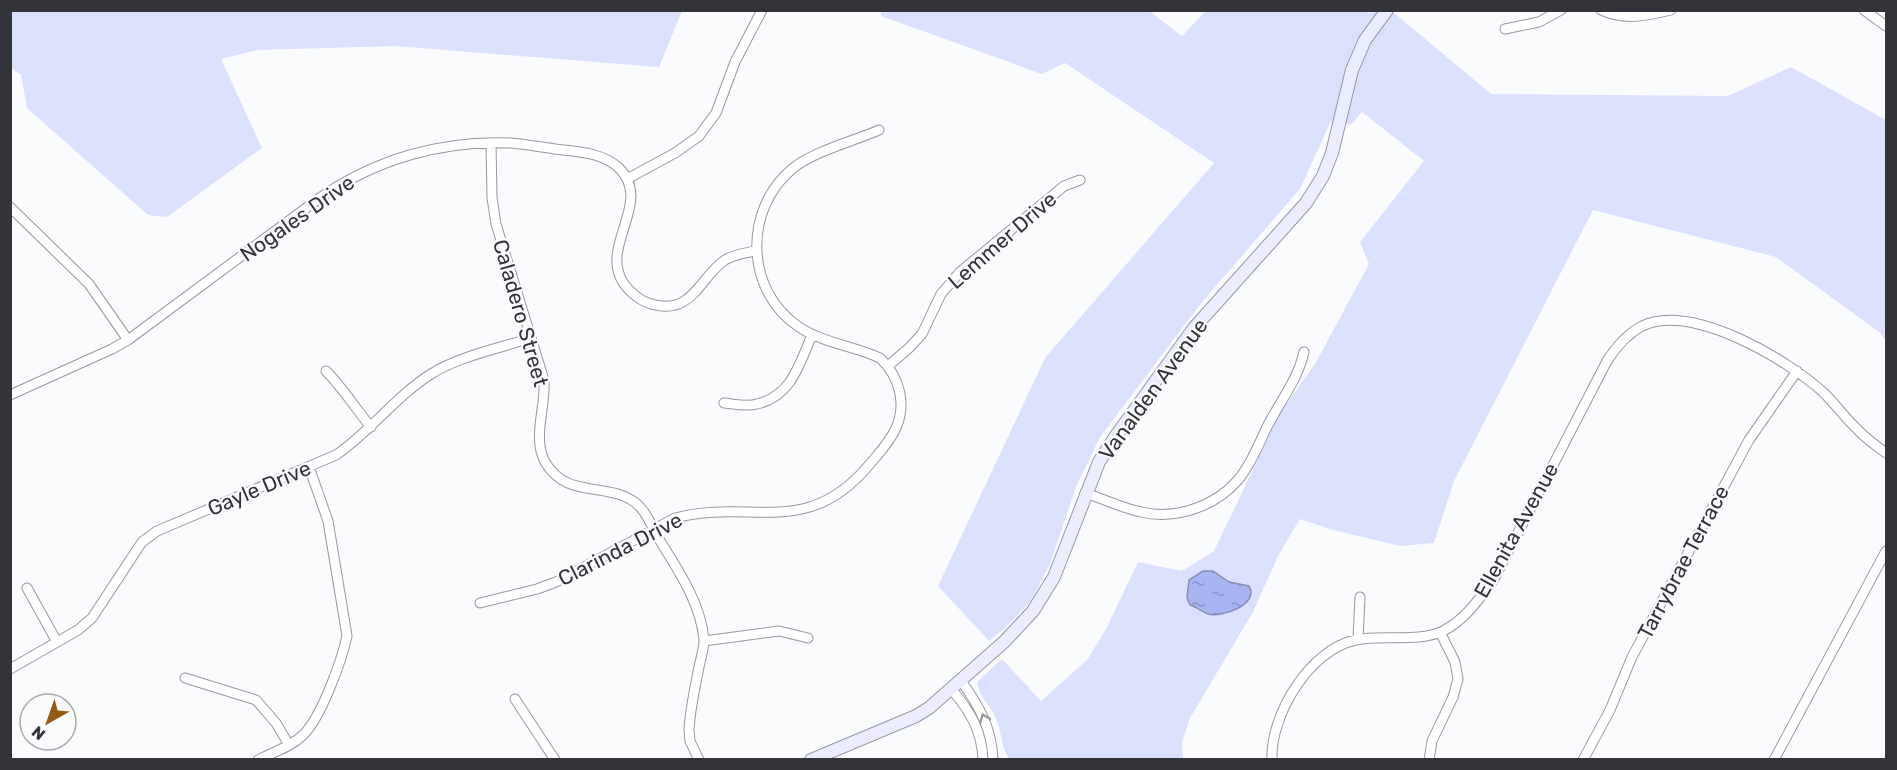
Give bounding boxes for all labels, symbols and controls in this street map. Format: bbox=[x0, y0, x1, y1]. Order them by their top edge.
street label: Nogales Drive bbox=[235, 169, 359, 267]
street label: Lemmer Drive bbox=[943, 186, 1061, 294]
street label: Caladero Street bbox=[488, 236, 554, 390]
street label: Vanalden Avenue bbox=[1093, 313, 1213, 465]
street label: Gayle Drive bbox=[204, 455, 314, 521]
street label: Ellenita Avenue bbox=[1469, 458, 1563, 602]
street label: Tarrybrae Terrace bbox=[1632, 481, 1734, 643]
street label: Clarinda Drive bbox=[554, 507, 686, 591]
north arrow bbox=[18, 692, 78, 752]
one-way arrow bbox=[979, 713, 991, 724]
text: N bbox=[28, 722, 49, 744]

